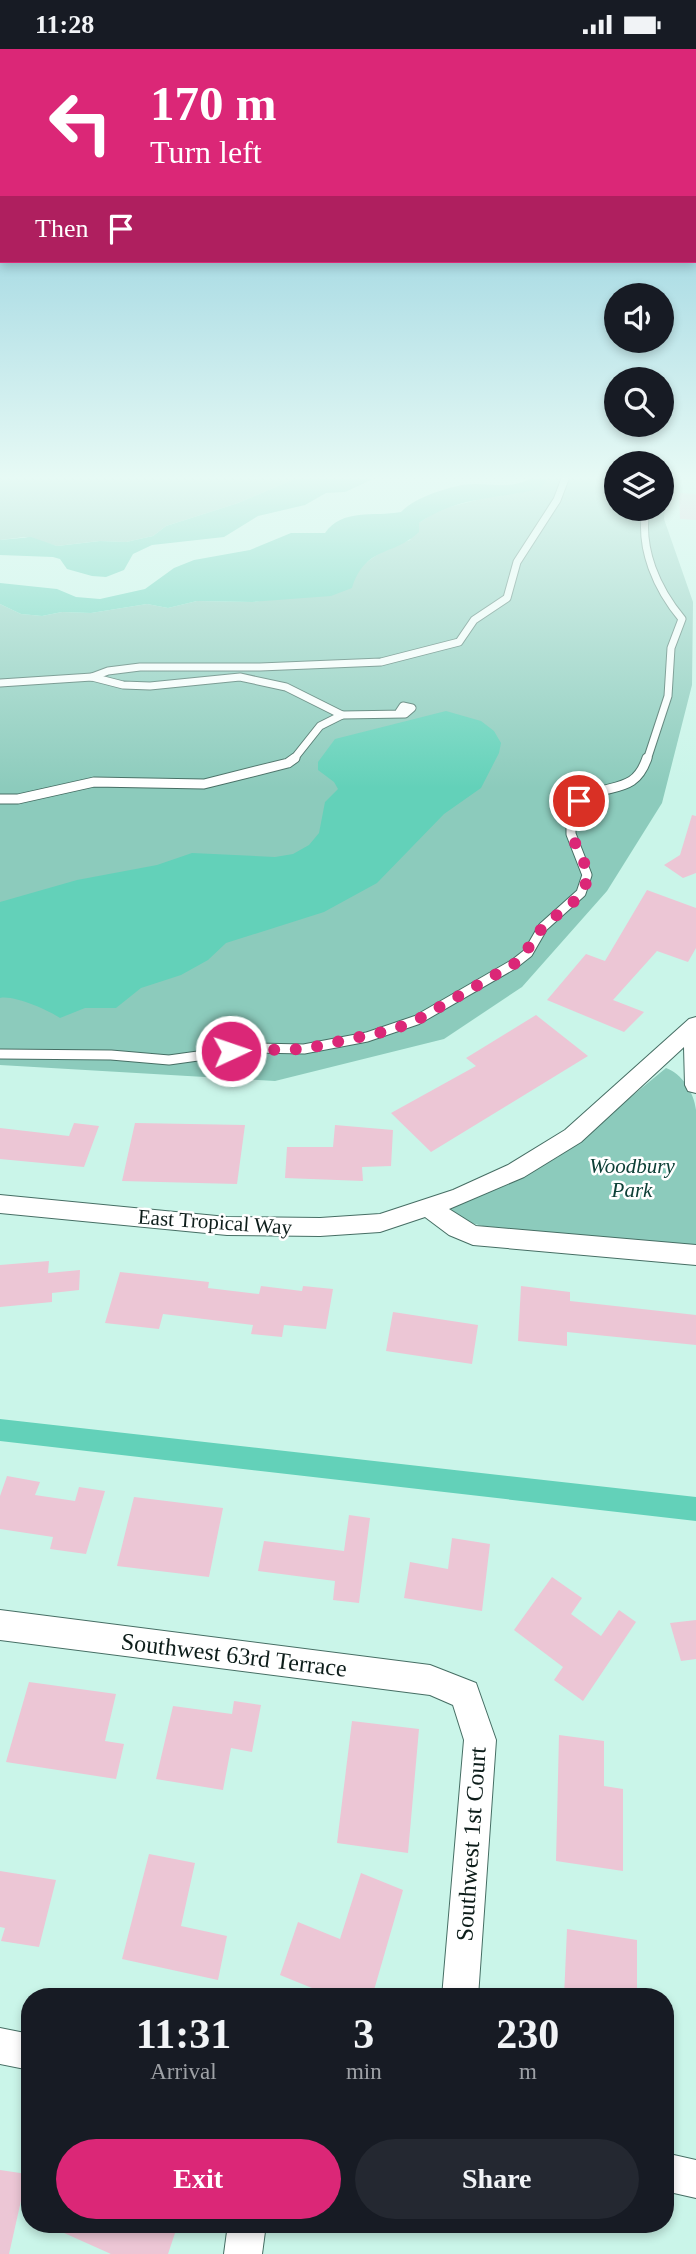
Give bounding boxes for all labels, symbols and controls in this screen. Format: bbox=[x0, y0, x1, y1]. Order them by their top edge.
text: 11:28 bbox=[35, 10, 94, 39]
text: 170 m bbox=[150, 76, 277, 131]
icon: left bbox=[35, 77, 126, 168]
text: Turn left bbox=[150, 134, 262, 170]
icon: arrive bbox=[102, 210, 140, 248]
text: Then bbox=[35, 214, 88, 243]
map controls bbox=[604, 283, 674, 521]
button: sound bbox=[604, 283, 674, 353]
button: search bbox=[604, 367, 674, 437]
button: layers bbox=[604, 451, 674, 521]
pin bbox=[549, 771, 609, 831]
icon: arrive bbox=[560, 782, 598, 820]
position arrow bbox=[194, 1014, 268, 1088]
park label: Woodbury Park bbox=[589, 1154, 675, 1202]
street label: East Tropical Way bbox=[137, 1205, 293, 1239]
street label: Southwest 63rd Terrace bbox=[120, 1628, 348, 1682]
street label: Southwest 1st Court bbox=[451, 1746, 491, 1942]
text: 11:31 bbox=[136, 2011, 231, 2057]
text: 3 bbox=[353, 2011, 374, 2057]
text: 230 bbox=[496, 2011, 559, 2057]
text: Arrival bbox=[150, 2059, 217, 2084]
text: min bbox=[346, 2059, 382, 2084]
text: m bbox=[519, 2059, 537, 2084]
button: Exit bbox=[56, 2139, 341, 2219]
button: Share bbox=[355, 2139, 639, 2219]

